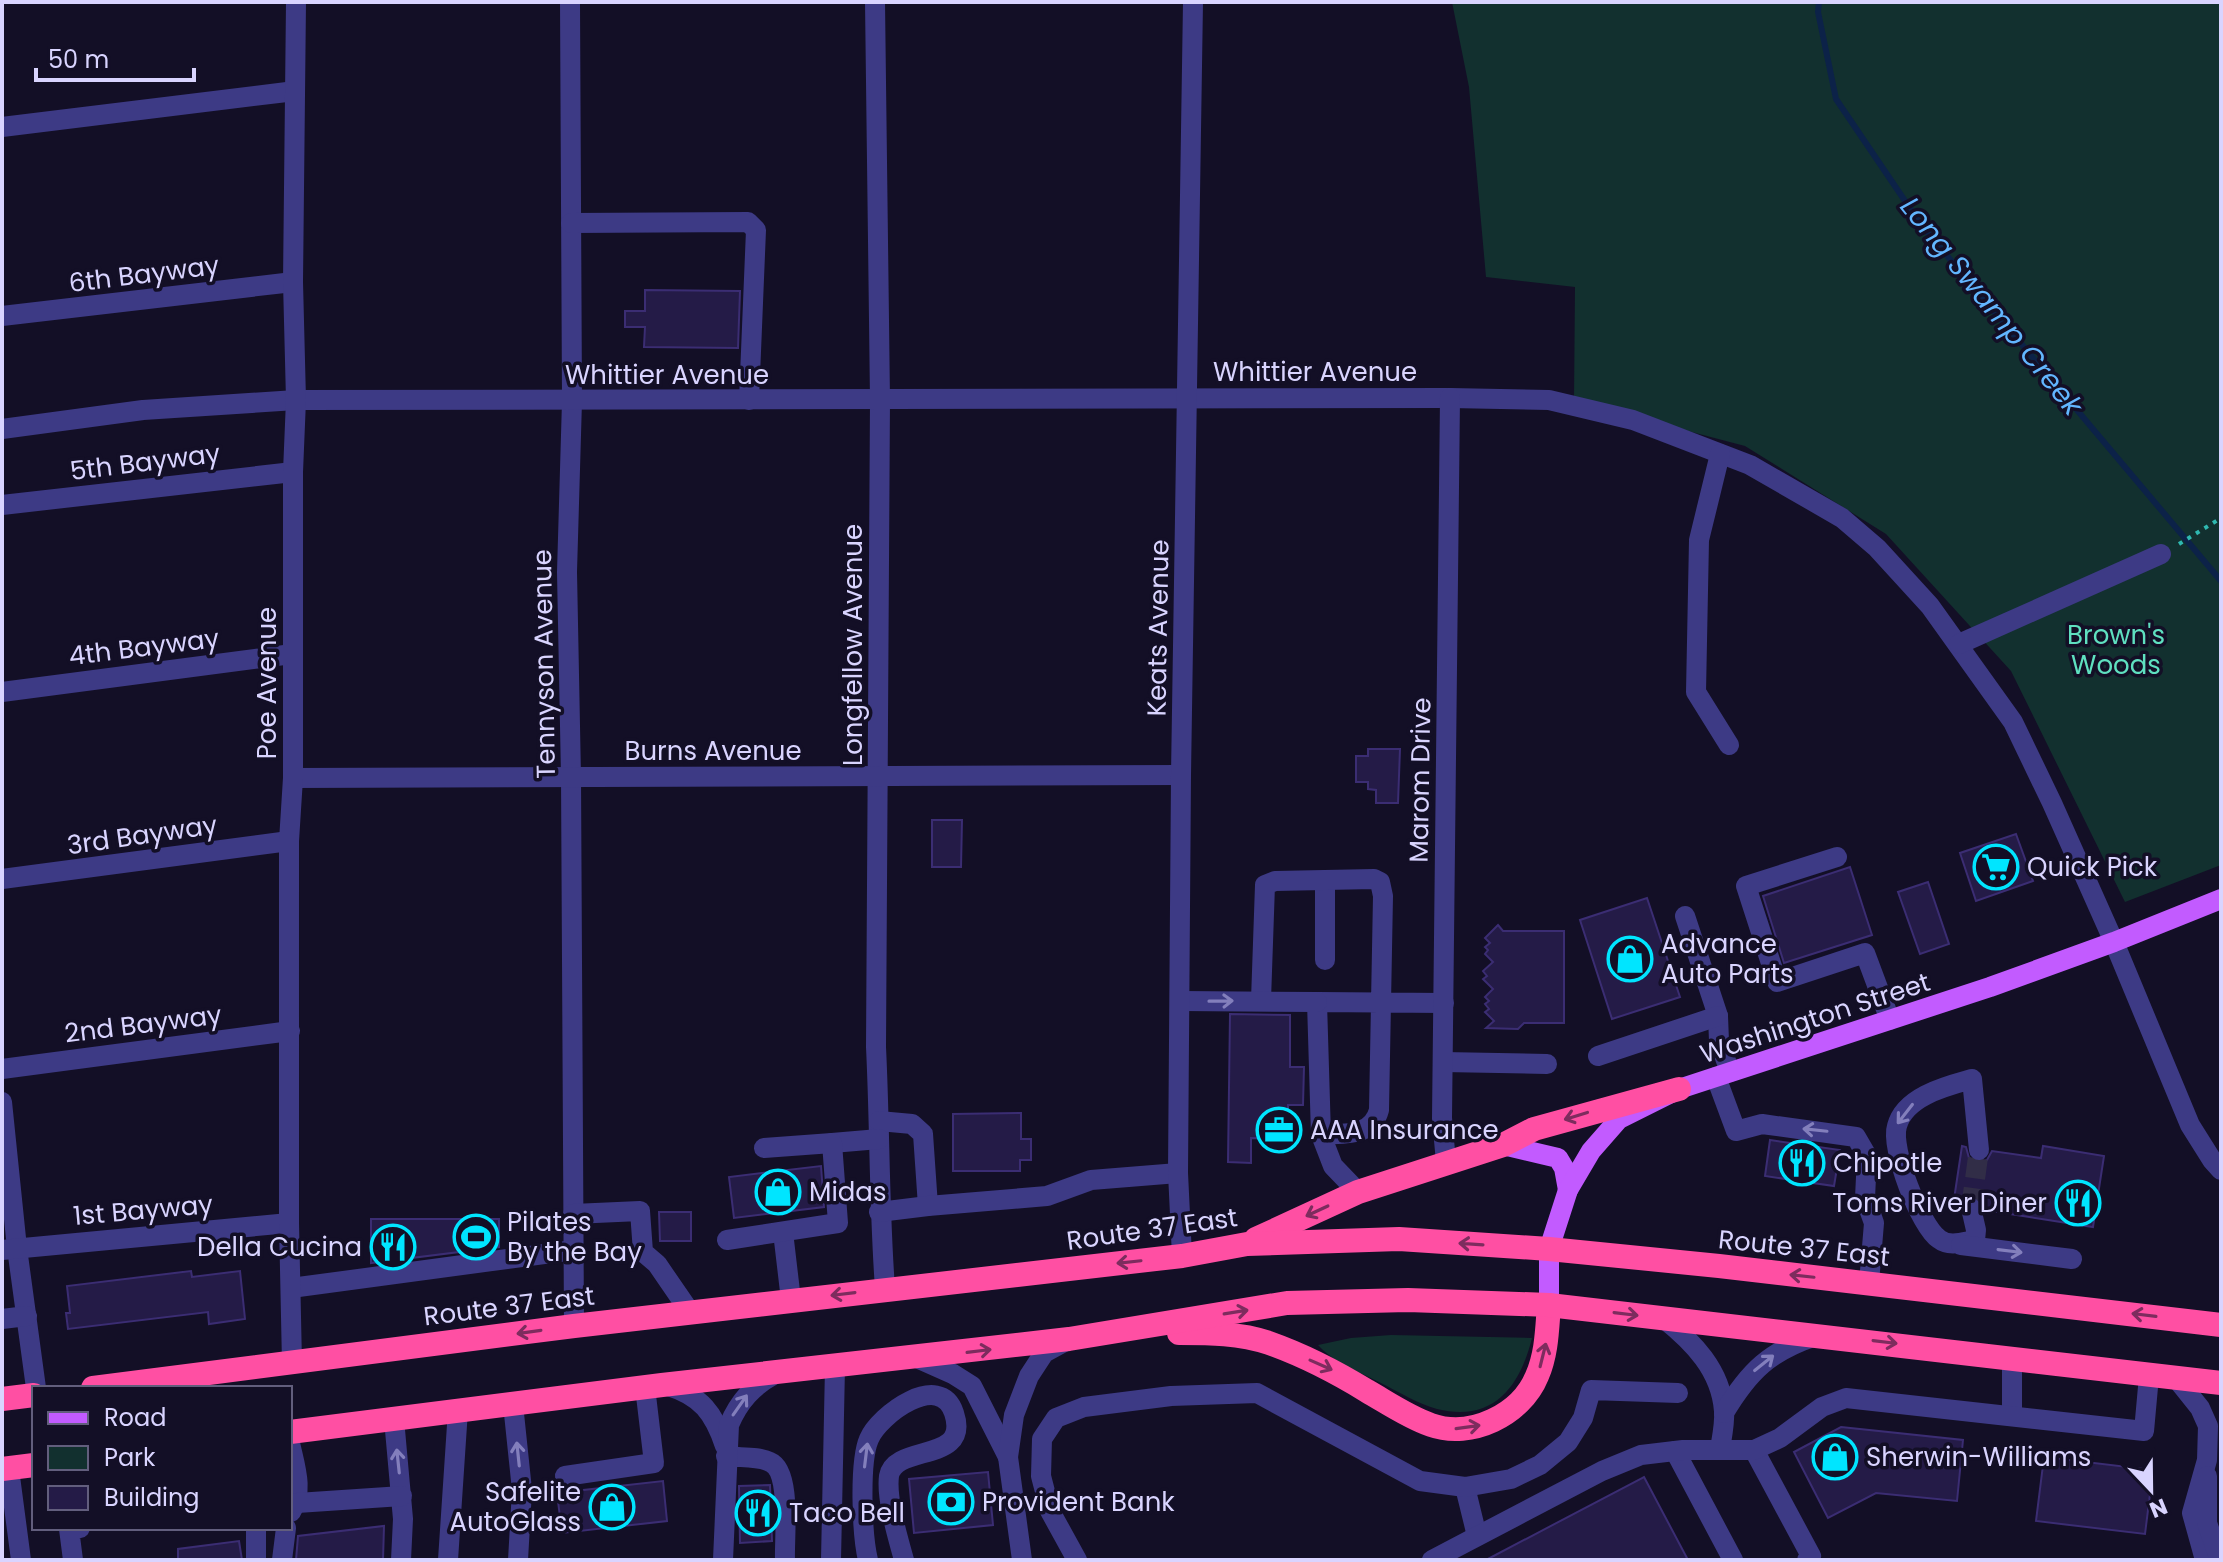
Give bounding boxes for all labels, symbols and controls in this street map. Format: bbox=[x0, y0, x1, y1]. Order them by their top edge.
scale bar bbox=[36, 32, 194, 82]
text: 50 m bbox=[48, 43, 109, 76]
water label: Long Swamp Creek bbox=[1891, 189, 2093, 425]
street label: 6th Bayway bbox=[67, 247, 222, 301]
street label: Whittier Avenue bbox=[1213, 354, 1417, 390]
street label: Whittier Avenue bbox=[565, 357, 769, 393]
street label: 5th Bayway bbox=[68, 435, 223, 489]
street label: Longfellow Avenue bbox=[835, 524, 871, 766]
street label: Keats Avenue bbox=[1138, 539, 1178, 717]
street label: Tennyson Avenue bbox=[524, 549, 564, 779]
street label: Poe Avenue bbox=[249, 607, 285, 759]
park label: Brown's Woods bbox=[2067, 617, 2165, 683]
street label: 4th Bayway bbox=[67, 620, 222, 674]
street label: Marom Drive bbox=[1401, 697, 1439, 863]
street label: Burns Avenue bbox=[624, 733, 802, 769]
street label: 3rd Bayway bbox=[65, 807, 220, 863]
supermarket icon: Quick Pick bbox=[1972, 843, 2020, 891]
place label: Quick Pick bbox=[2027, 849, 2158, 885]
place label: Advance Auto Parts bbox=[1661, 926, 1794, 992]
shop icon: Advance Auto Parts bbox=[1606, 935, 1654, 983]
street label: Washington Street bbox=[1696, 964, 1934, 1072]
one-way arrow bbox=[1207, 993, 1234, 1008]
street label: 2nd Bayway bbox=[62, 996, 224, 1051]
one-way arrow bbox=[1897, 1103, 1914, 1124]
office icon: AAA Insurance bbox=[1255, 1106, 1303, 1154]
one-way arrow bbox=[1564, 1109, 1590, 1124]
place label: AAA Insurance bbox=[1310, 1112, 1499, 1148]
one-way arrow bbox=[1802, 1122, 1829, 1137]
restaurant icon: Chipotle bbox=[1778, 1139, 1826, 1187]
place label: Chipotle bbox=[1833, 1145, 1942, 1181]
shop icon: Midas bbox=[754, 1168, 802, 1216]
place label: Midas bbox=[809, 1174, 887, 1210]
restaurant icon: Toms River Diner bbox=[2054, 1179, 2102, 1227]
place label: Toms River Diner bbox=[1832, 1185, 2047, 1221]
street label: 1st Bayway bbox=[72, 1186, 215, 1234]
street label: Route 37 East bbox=[1064, 1199, 1240, 1259]
place label: Pilates By the Bay bbox=[507, 1204, 642, 1270]
one-way arrow bbox=[1305, 1205, 1330, 1220]
sports icon: Pilates By the Bay bbox=[452, 1213, 500, 1261]
street label: Route 37 East bbox=[1717, 1221, 1891, 1275]
restaurant icon: Della Cucina bbox=[369, 1223, 417, 1271]
place label: Della Cucina bbox=[197, 1229, 362, 1265]
one-way arrow bbox=[1458, 1236, 1485, 1251]
one-way arrow bbox=[1996, 1244, 2023, 1259]
one-way arrow bbox=[1116, 1254, 1143, 1269]
one-way arrow bbox=[1789, 1268, 1816, 1283]
street label: Route 37 East bbox=[421, 1278, 597, 1334]
one-way arrow bbox=[830, 1286, 857, 1301]
one-way arrow bbox=[1223, 1303, 1248, 1318]
one-way arrow bbox=[1612, 1306, 1639, 1321]
one-way arrow bbox=[2131, 1308, 2158, 1323]
one-way arrow bbox=[516, 1324, 543, 1339]
one-way arrow bbox=[1871, 1335, 1897, 1350]
one-way arrow bbox=[965, 1343, 992, 1358]
one-way arrow bbox=[1536, 1343, 1551, 1369]
one-way arrow bbox=[1753, 1354, 1773, 1372]
one-way arrow bbox=[1308, 1359, 1332, 1374]
legend bbox=[32, 1386, 292, 1530]
one-way arrow bbox=[731, 1395, 748, 1416]
text: Road bbox=[104, 1401, 166, 1434]
one-way arrow bbox=[1455, 1419, 1480, 1434]
shop icon: Sherwin-Williams bbox=[1811, 1433, 1859, 1481]
place label: Sherwin-Williams bbox=[1866, 1439, 2091, 1475]
text: Park bbox=[104, 1441, 156, 1474]
one-way arrow bbox=[511, 1441, 526, 1468]
one-way arrow bbox=[859, 1443, 874, 1468]
one-way arrow bbox=[391, 1448, 406, 1475]
north arrow bbox=[2111, 1450, 2191, 1530]
place label: Safelite AutoGlass bbox=[449, 1474, 581, 1540]
bank icon: Provident Bank bbox=[927, 1478, 975, 1526]
text: Building bbox=[104, 1481, 200, 1514]
shop icon: Safelite AutoGlass bbox=[588, 1483, 636, 1531]
place label: Provident Bank bbox=[982, 1484, 1175, 1520]
restaurant icon: Taco Bell bbox=[734, 1489, 782, 1537]
text: N bbox=[2145, 1491, 2172, 1526]
place label: Taco Bell bbox=[789, 1495, 905, 1531]

